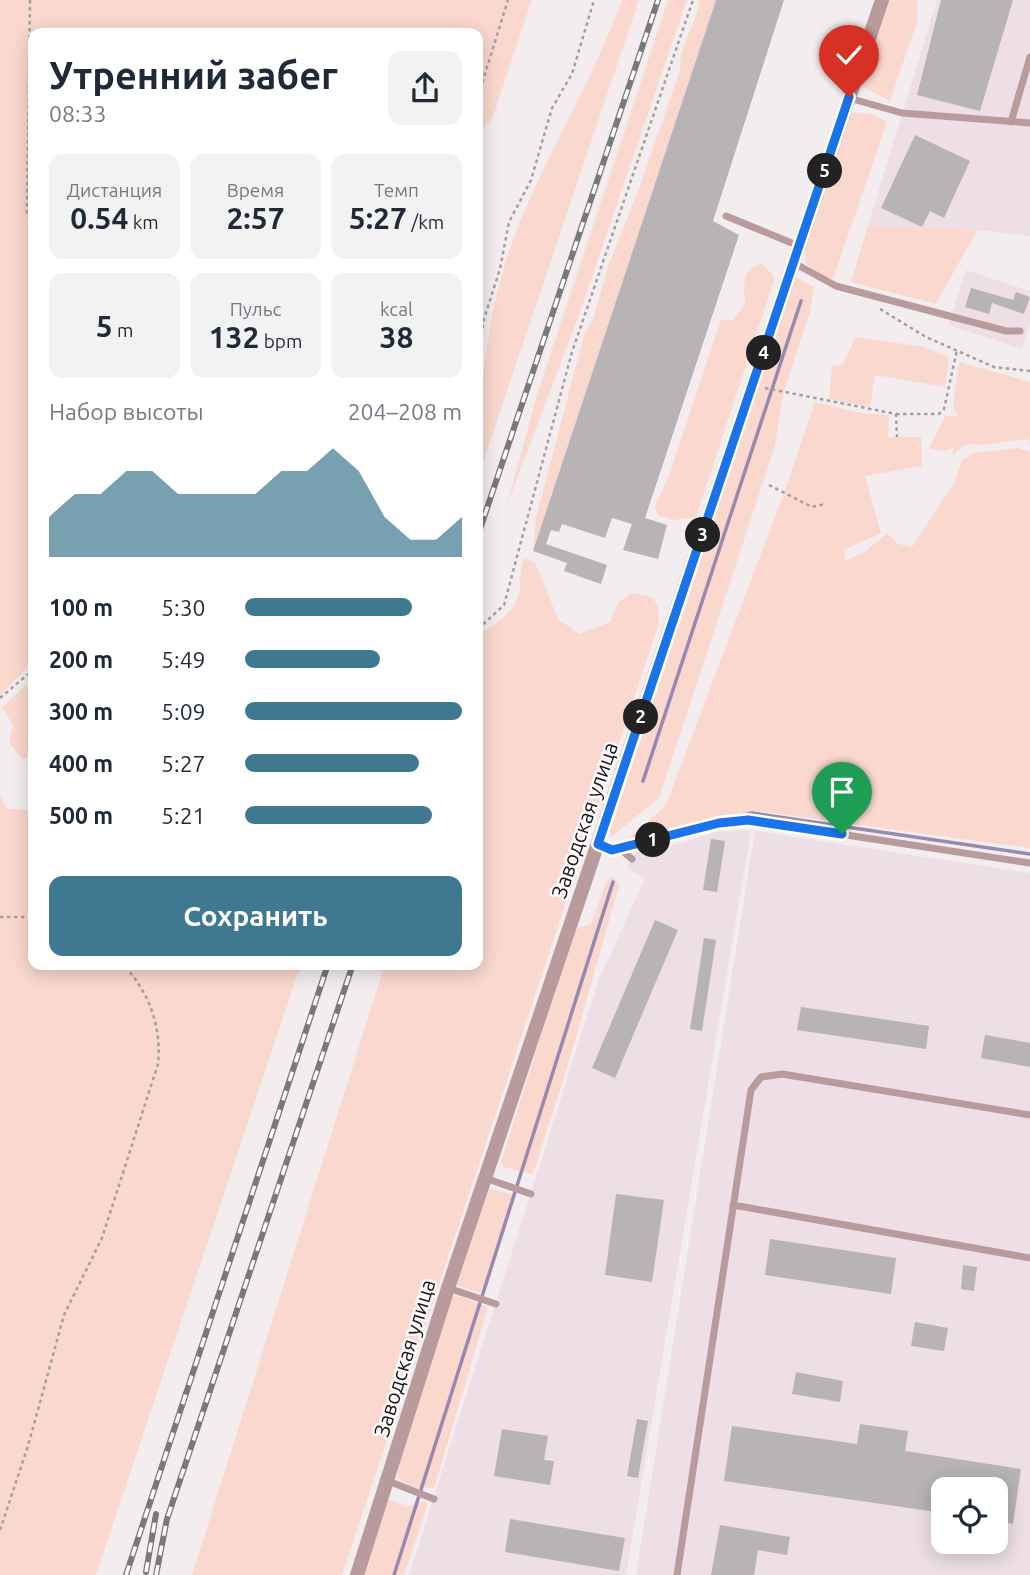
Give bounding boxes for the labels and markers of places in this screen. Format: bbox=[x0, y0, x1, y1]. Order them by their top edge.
pin bbox=[819, 25, 879, 97]
pin: 5 bbox=[808, 154, 842, 188]
pin: 4 bbox=[746, 336, 782, 370]
pin: 3 bbox=[686, 518, 720, 552]
pin: 2 bbox=[624, 700, 658, 734]
pin bbox=[812, 762, 872, 834]
pin: 1 bbox=[636, 822, 670, 858]

